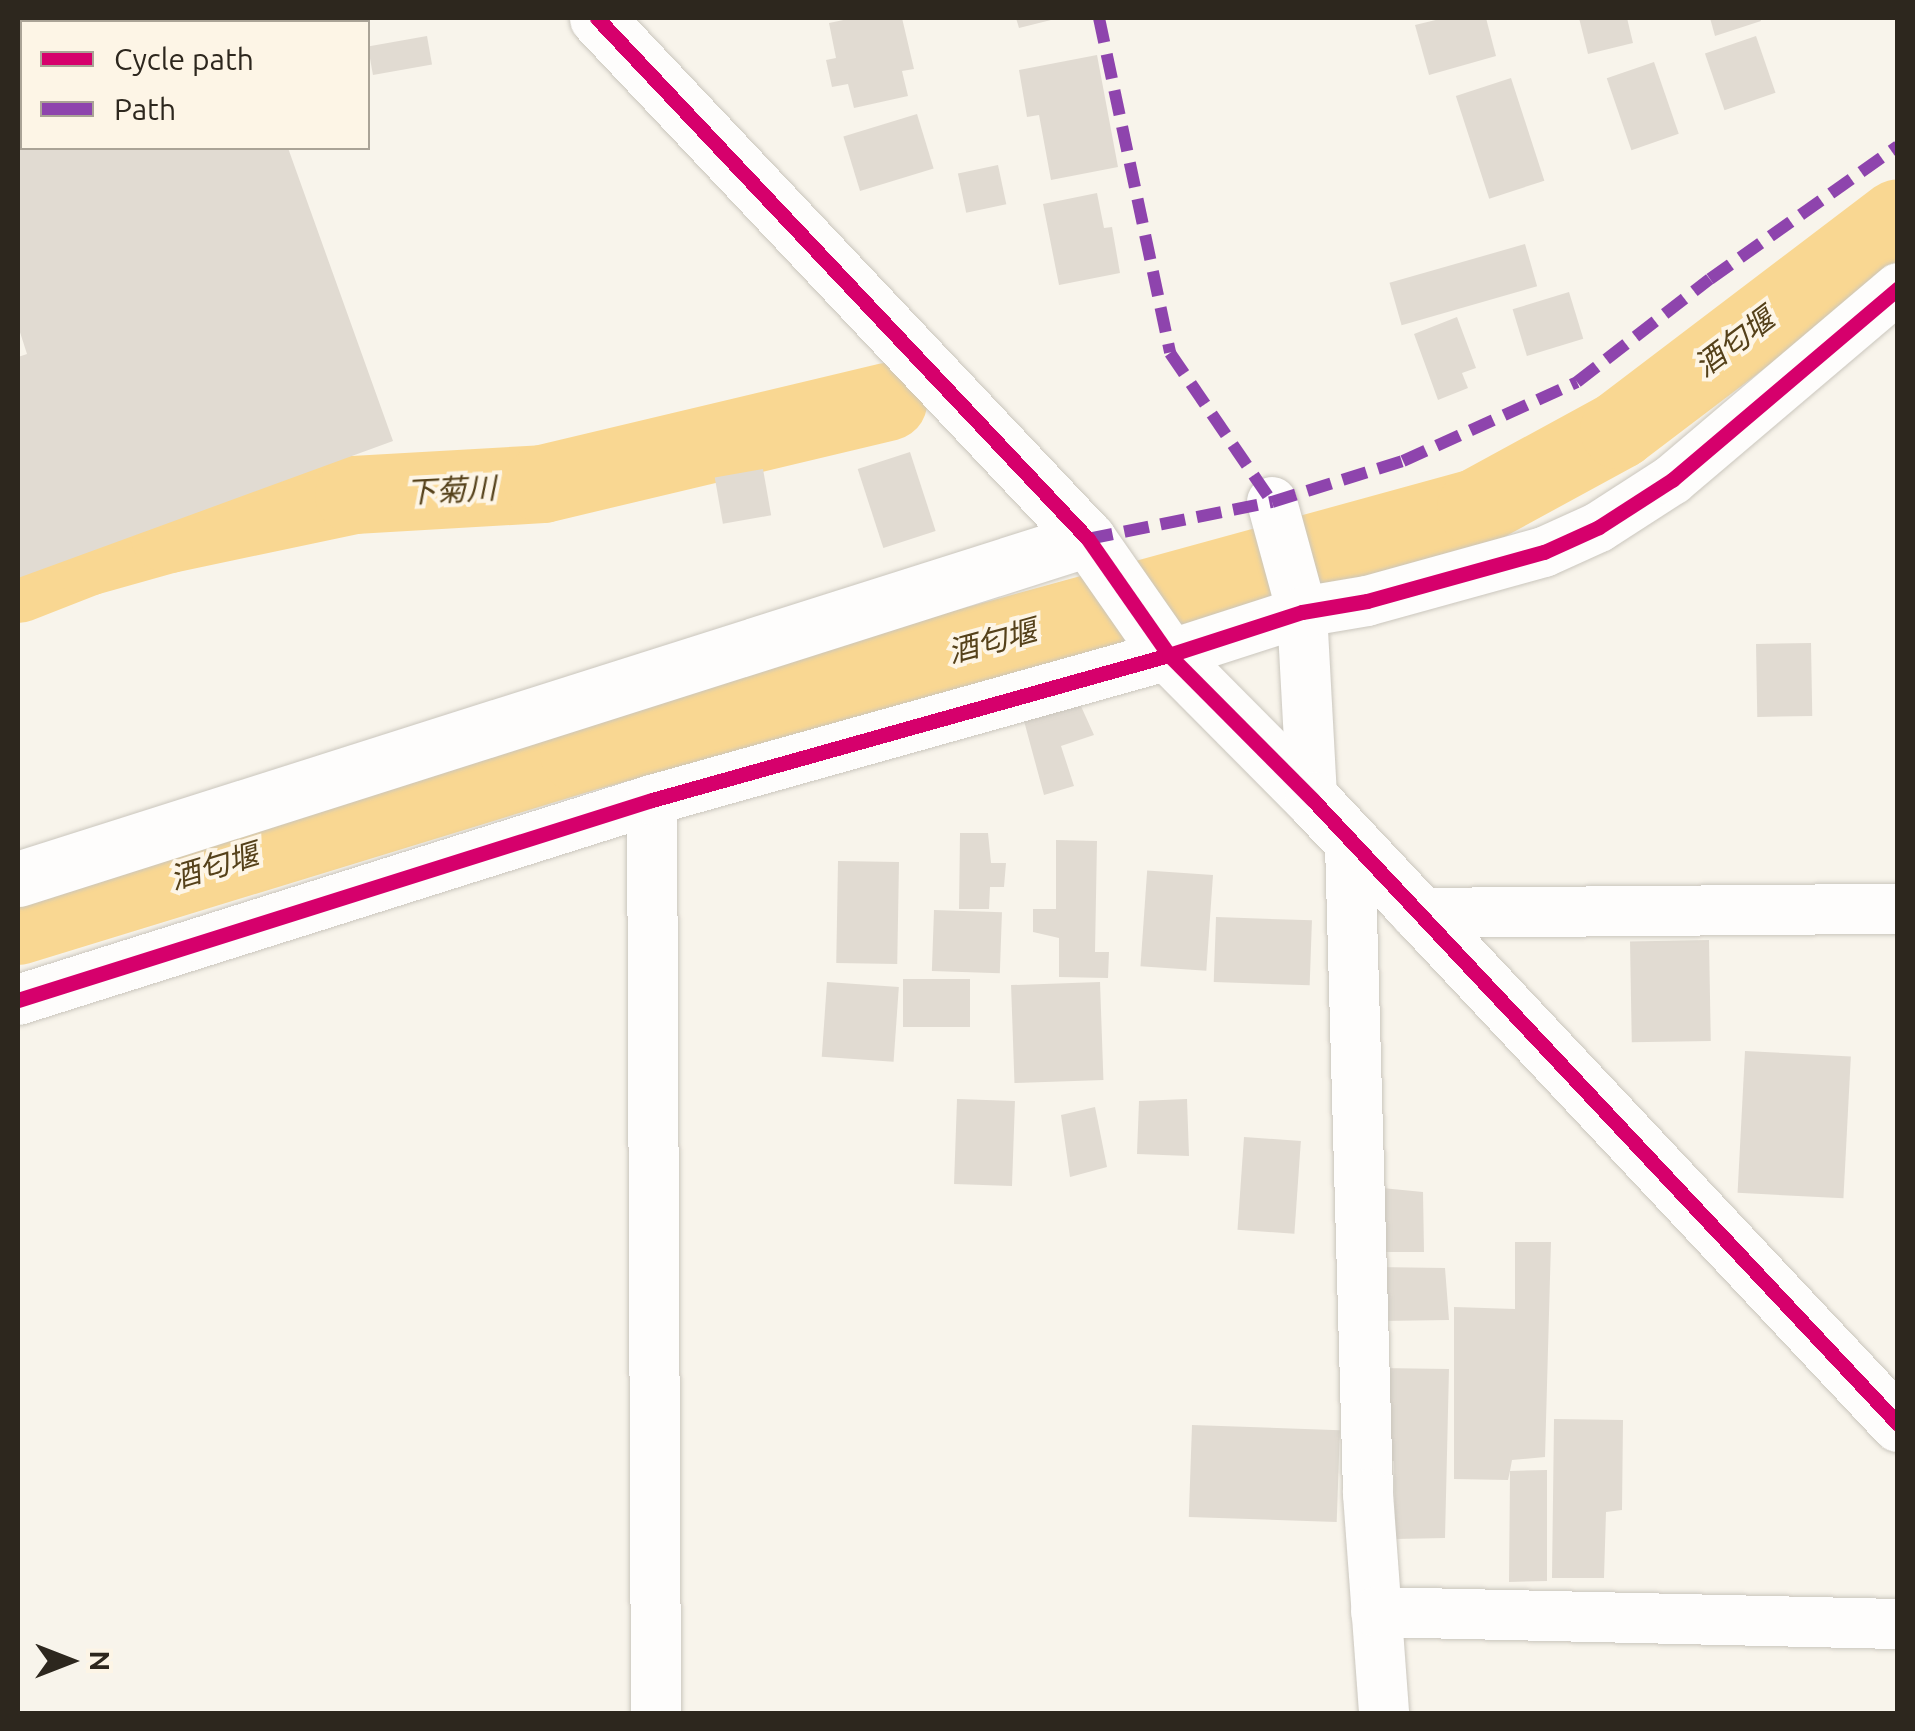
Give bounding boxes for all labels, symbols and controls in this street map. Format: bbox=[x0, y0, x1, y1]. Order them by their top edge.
legend bbox=[20, 20, 370, 150]
text: Cycle path bbox=[114, 42, 254, 76]
text: Path bbox=[114, 92, 176, 126]
water label: 酒匂堰 bbox=[1687, 301, 1781, 383]
water label: 下菊川 bbox=[405, 470, 497, 510]
water label: 酒匂堰 bbox=[944, 612, 1040, 670]
water label: 酒匂堰 bbox=[166, 836, 262, 896]
north arrow bbox=[20, 1611, 120, 1711]
text: N bbox=[85, 1651, 116, 1671]

